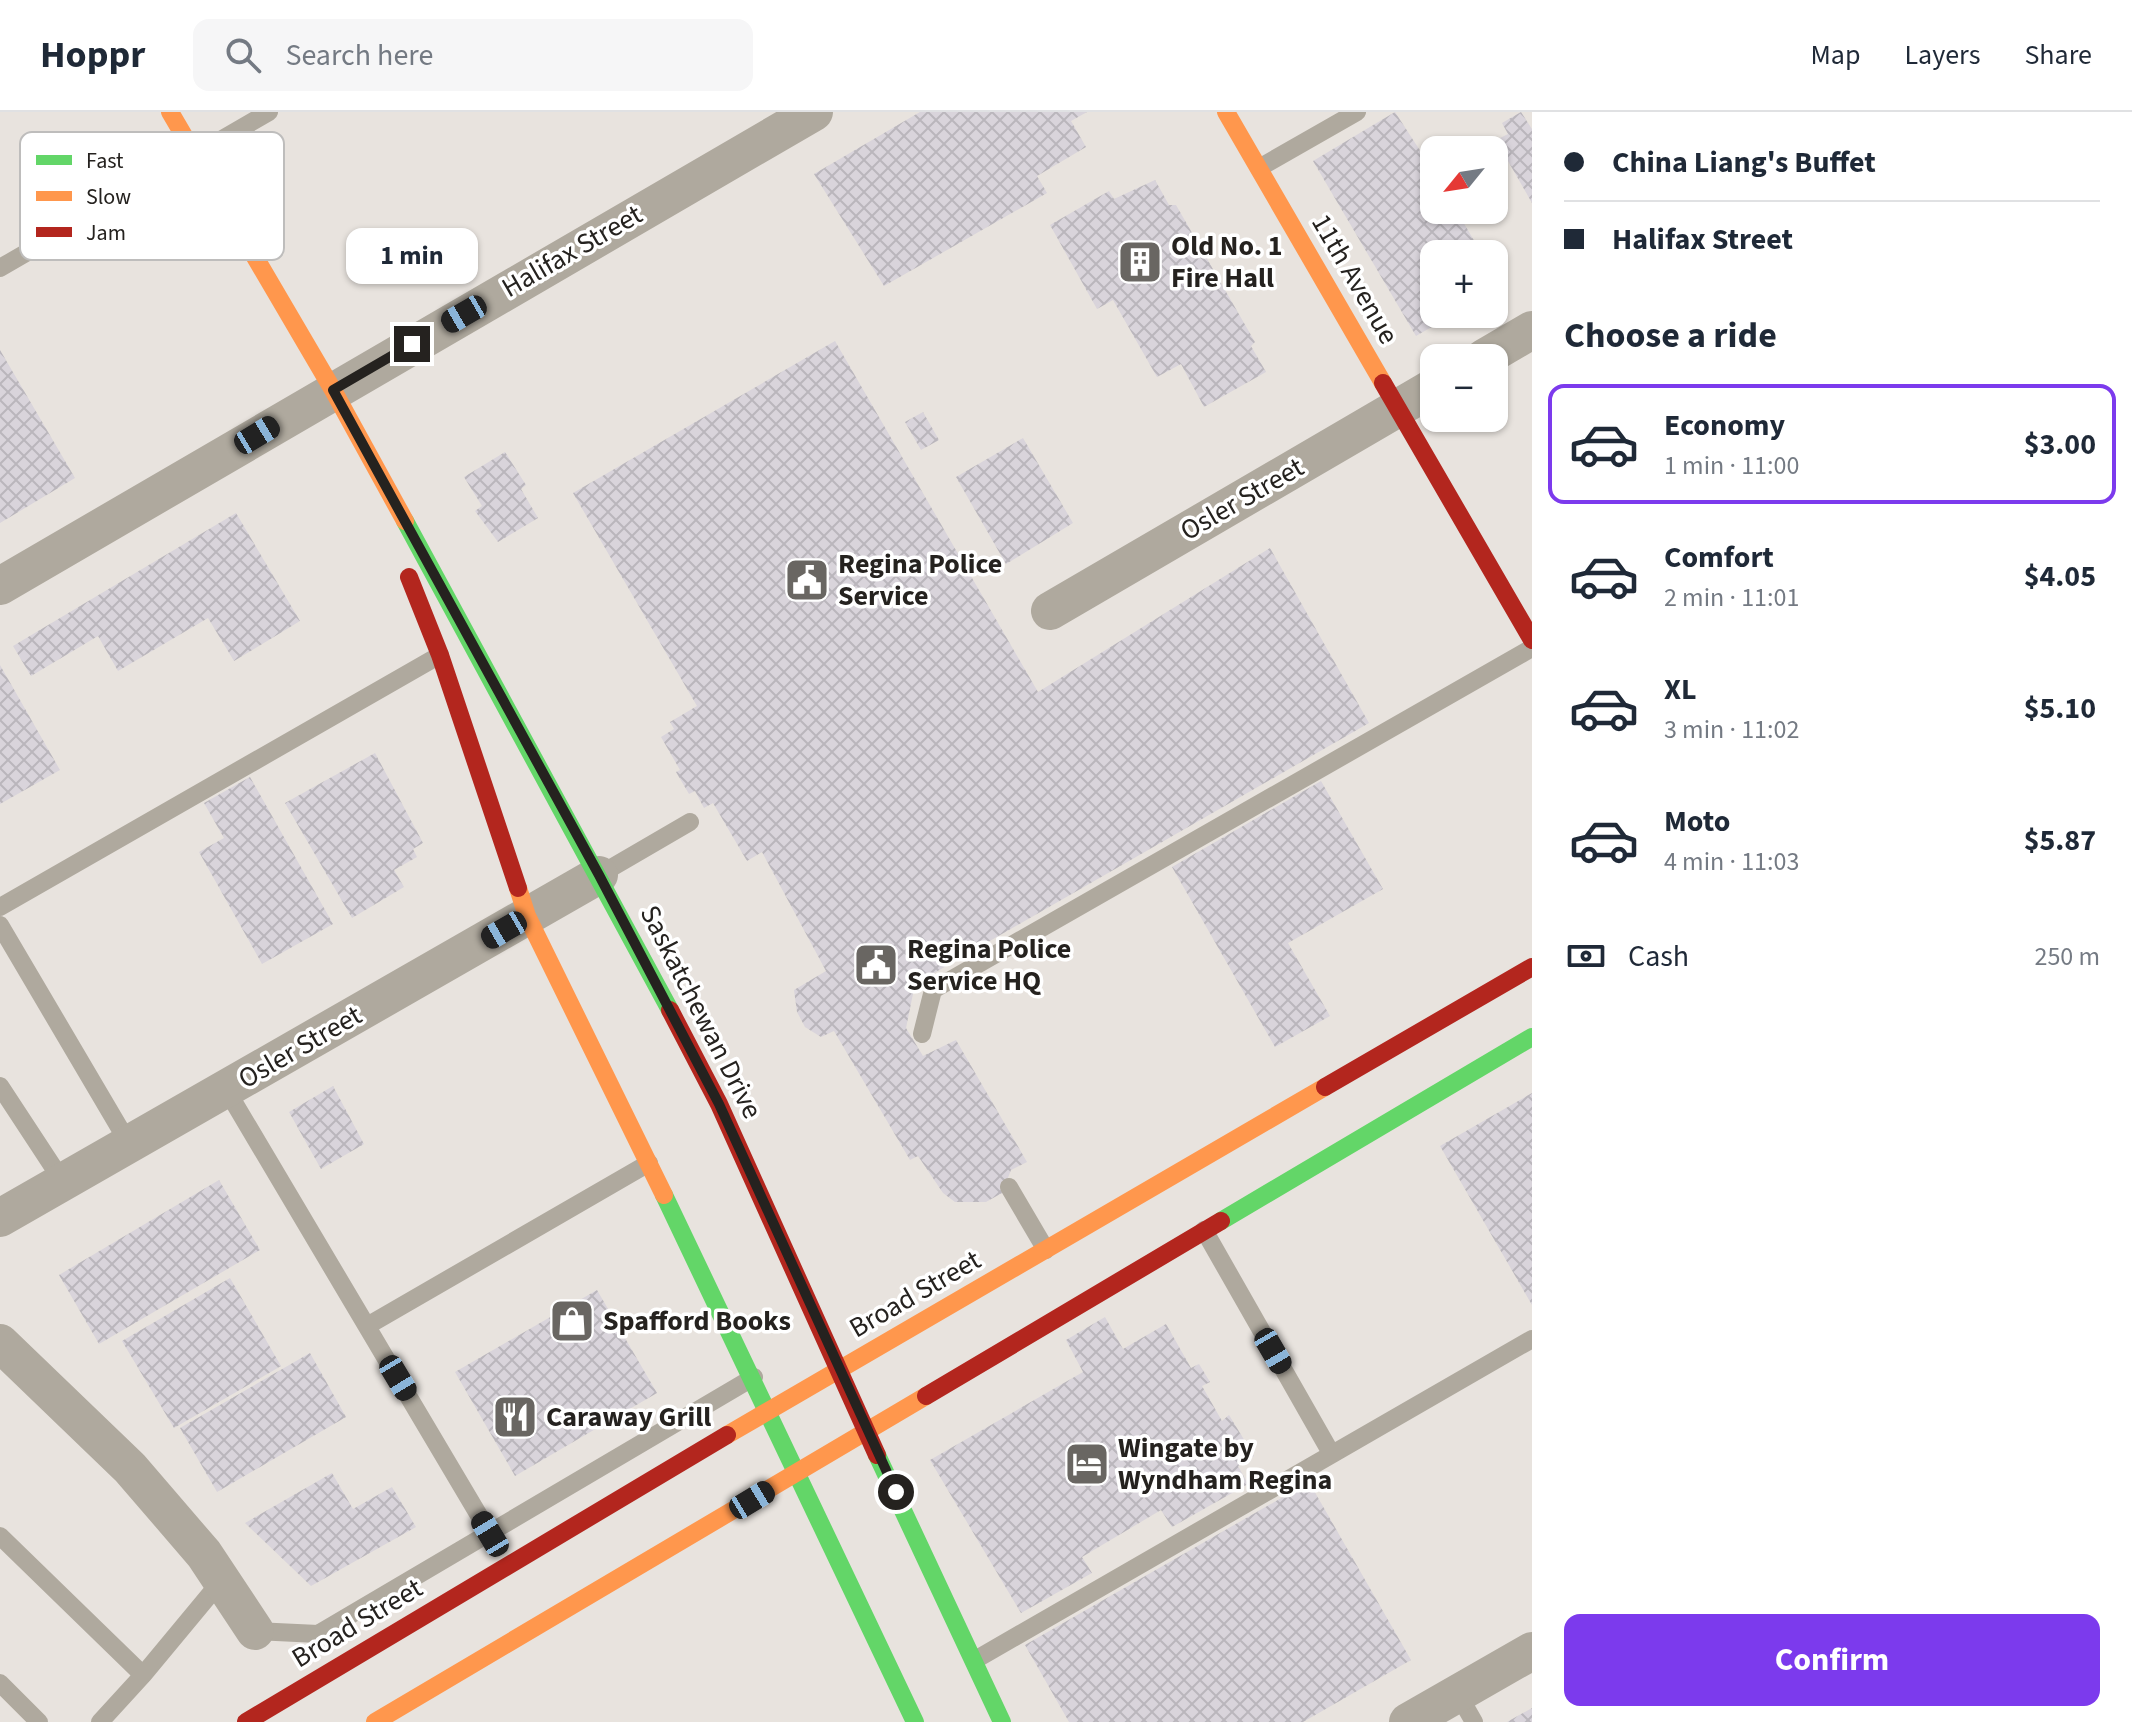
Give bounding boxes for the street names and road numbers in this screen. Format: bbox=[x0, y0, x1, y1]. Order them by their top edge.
street label: Halifax Street bbox=[494, 194, 650, 307]
street label: 11th Avenue bbox=[1302, 206, 1408, 352]
street label: Osler Street bbox=[1173, 447, 1312, 551]
street label: Saskatchewan Drive bbox=[630, 898, 772, 1126]
street label: Osler Street bbox=[231, 995, 370, 1099]
street label: Broad Street bbox=[842, 1240, 989, 1348]
street label: Broad Street bbox=[284, 1568, 430, 1678]

